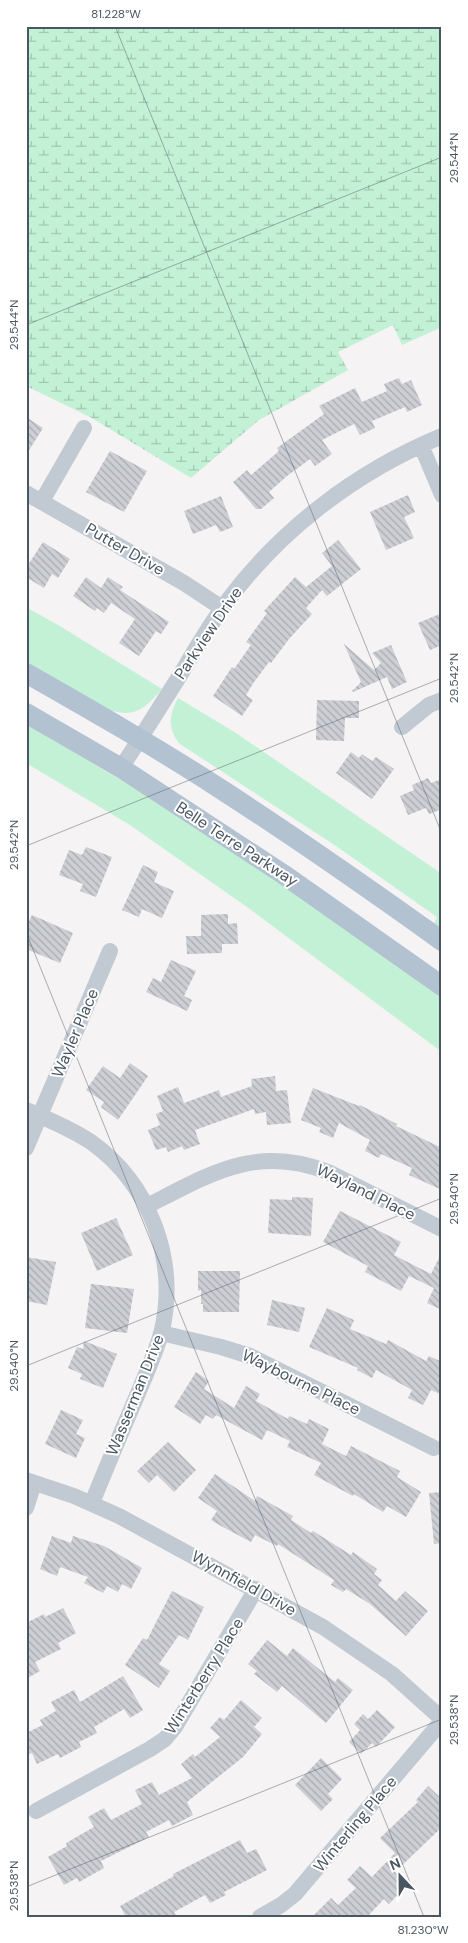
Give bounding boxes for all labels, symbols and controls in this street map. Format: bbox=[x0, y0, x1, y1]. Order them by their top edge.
text: 81.228°W bbox=[91, 6, 141, 22]
text: 29.544°N bbox=[446, 133, 462, 183]
text: 29.544°N bbox=[6, 300, 22, 350]
street label: Putter Drive bbox=[82, 518, 168, 580]
street label: Parkview Drive bbox=[169, 583, 247, 683]
text: 29.542°N bbox=[446, 653, 462, 703]
street label: Belle Terre Parkway bbox=[172, 797, 302, 891]
text: 29.542°N bbox=[6, 820, 22, 870]
street label: Wayler Place bbox=[47, 985, 103, 1081]
street label: Wayland Place bbox=[313, 1159, 419, 1225]
text: 29.540°N bbox=[446, 1173, 462, 1225]
street label: Wasserman Drive bbox=[101, 1331, 169, 1459]
text: 29.540°N bbox=[6, 1340, 22, 1392]
street label: Waybourne Place bbox=[238, 1344, 364, 1420]
street label: Wynnfield Drive bbox=[188, 1546, 300, 1620]
street label: Winterberry Place bbox=[160, 1614, 248, 1738]
text: 29.538°N bbox=[446, 1695, 462, 1745]
street label: Winterling Place bbox=[309, 1772, 401, 1876]
north arrow bbox=[376, 1850, 426, 1900]
text: N bbox=[387, 1854, 403, 1874]
text: 29.538°N bbox=[6, 1861, 22, 1911]
text: 81.230°W bbox=[397, 1922, 449, 1938]

